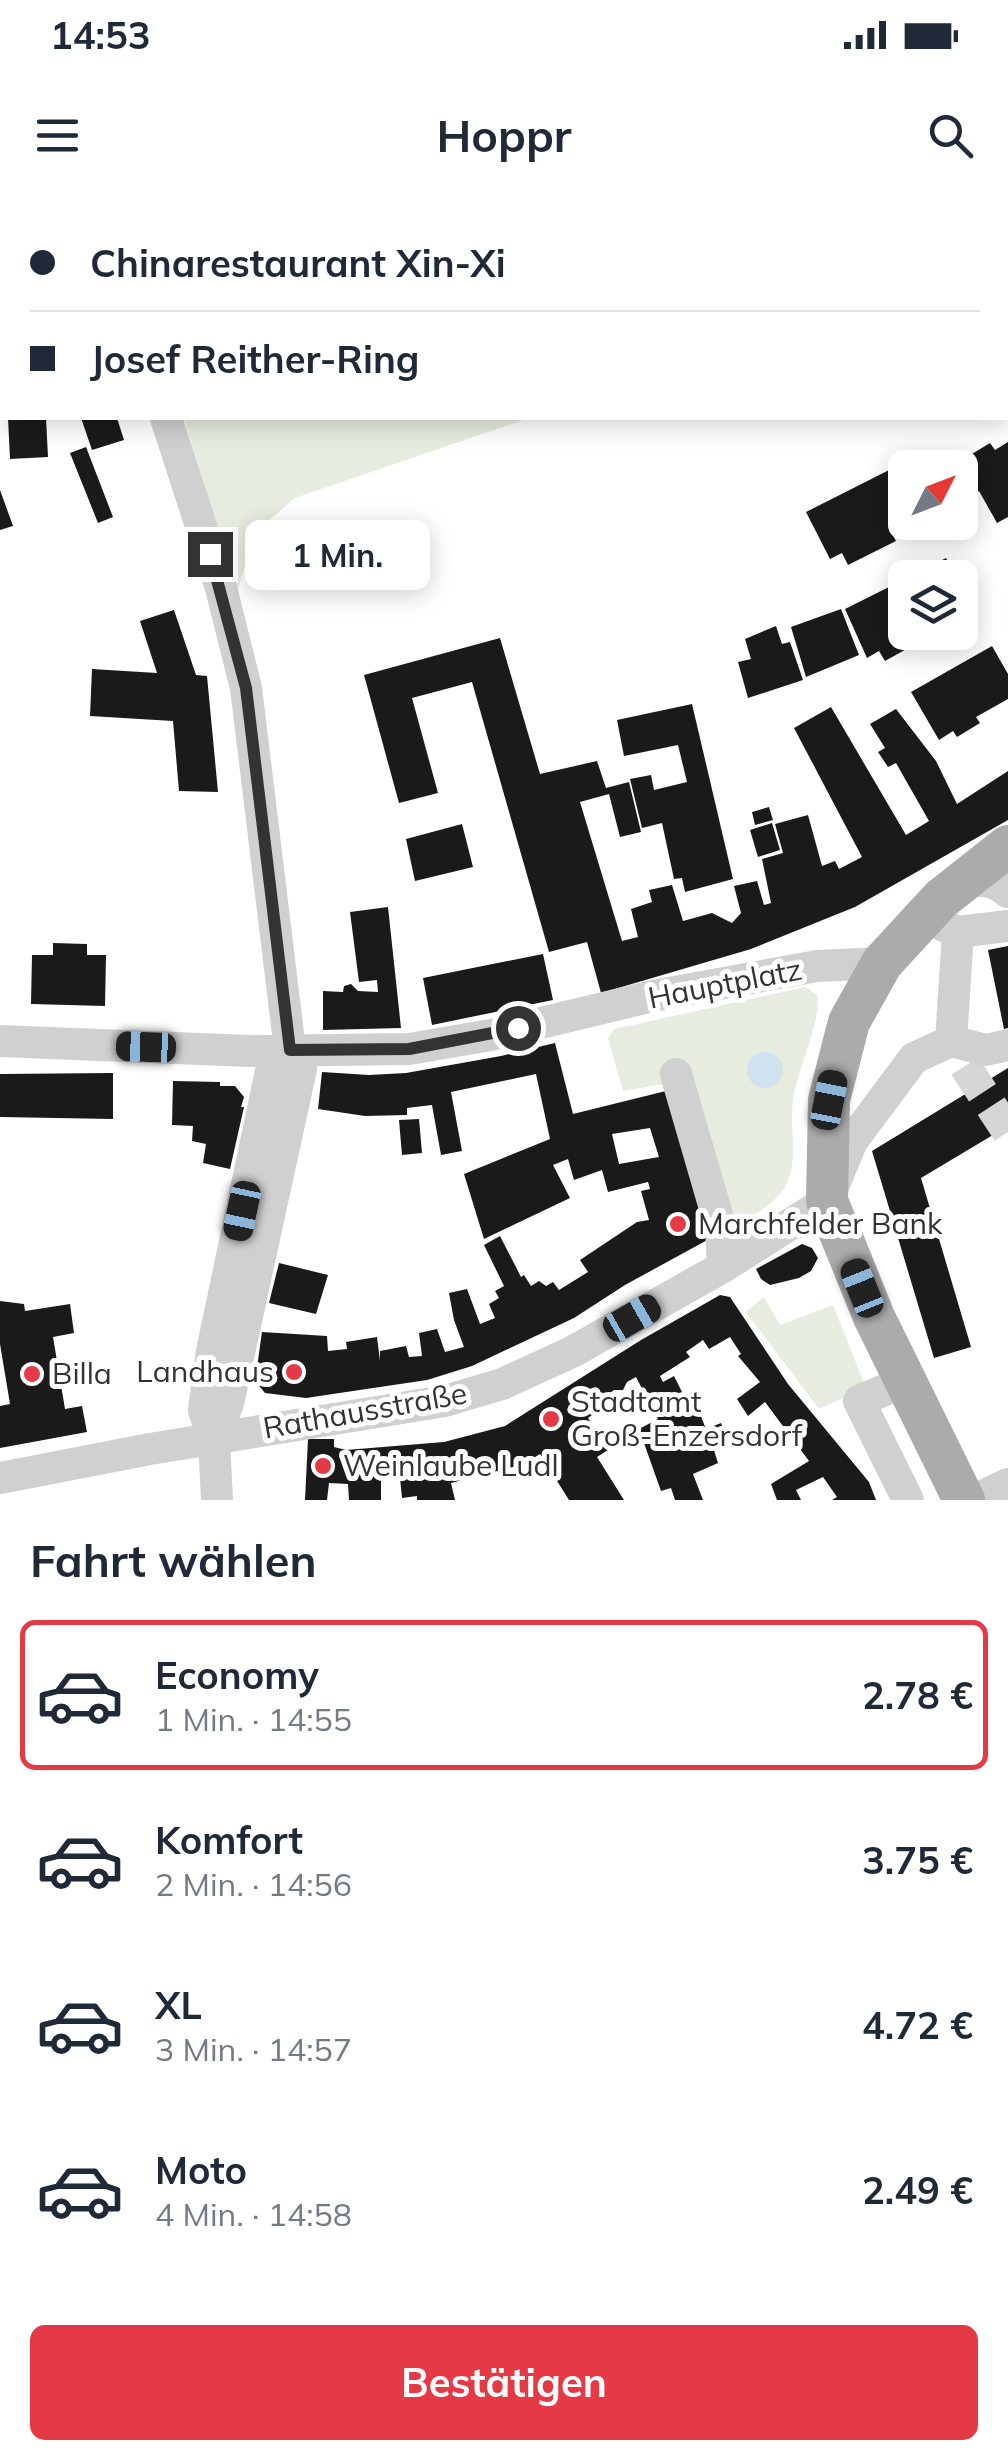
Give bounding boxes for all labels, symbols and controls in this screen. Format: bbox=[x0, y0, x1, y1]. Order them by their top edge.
text: 14:53 bbox=[50, 11, 151, 59]
text: Hoppr bbox=[437, 107, 571, 163]
icon: menu bbox=[30, 108, 85, 163]
icon: search bbox=[923, 108, 978, 163]
text: Chinarestaurant Xin-Xi bbox=[90, 239, 506, 287]
text: Josef Reither-Ring bbox=[90, 335, 419, 383]
north arrow bbox=[888, 450, 978, 540]
map controls bbox=[888, 450, 978, 650]
callout: 1 Min. bbox=[245, 519, 430, 589]
route end bbox=[188, 532, 233, 577]
text: 1 Min. bbox=[292, 535, 383, 575]
button: layers bbox=[888, 560, 978, 650]
street label: Hauptplatz bbox=[645, 949, 805, 1017]
route start bbox=[496, 1006, 541, 1051]
car bbox=[115, 1031, 177, 1063]
car bbox=[809, 1068, 849, 1132]
car bbox=[221, 1179, 263, 1243]
place label: Marchfelder Bank bbox=[698, 1204, 943, 1242]
marker: Marchfelder Bank bbox=[667, 1213, 689, 1235]
car bbox=[837, 1255, 887, 1321]
car bbox=[599, 1290, 665, 1346]
place label: Landhaus bbox=[136, 1352, 274, 1390]
place label: Billa bbox=[52, 1354, 112, 1392]
marker: Landhaus bbox=[283, 1361, 305, 1383]
marker: Billa bbox=[21, 1363, 43, 1385]
street label: Rathausstraße bbox=[260, 1373, 470, 1447]
place label: Stadtamt Groß-Enzersdorf bbox=[571, 1382, 803, 1454]
marker: Stadtamt Groß-Enzersdorf bbox=[540, 1408, 562, 1430]
place label: Weinlaube Ludl bbox=[343, 1446, 559, 1484]
marker: Weinlaube Ludl bbox=[312, 1455, 334, 1477]
text: Fahrt wählen bbox=[30, 1532, 317, 1588]
icon: car bbox=[35, 1650, 125, 1740]
text: Economy bbox=[155, 1651, 319, 1699]
text: 2.78 € bbox=[862, 1671, 973, 1719]
text: 1 Min. · 14:55 bbox=[155, 1699, 352, 1739]
icon: car bbox=[35, 1815, 125, 1905]
text: Komfort bbox=[155, 1816, 303, 1864]
text: 3.75 € bbox=[862, 1836, 973, 1884]
text: 2 Min. · 14:56 bbox=[155, 1864, 352, 1904]
icon: car bbox=[35, 1980, 125, 2070]
text: XL bbox=[155, 1981, 202, 2029]
text: 4.72 € bbox=[862, 2001, 973, 2049]
text: 3 Min. · 14:57 bbox=[155, 2029, 352, 2069]
icon: car bbox=[35, 2145, 125, 2235]
text: Moto bbox=[155, 2146, 247, 2194]
text: 2.49 € bbox=[862, 2166, 973, 2214]
text: 4 Min. · 14:58 bbox=[155, 2194, 352, 2234]
button: Bestätigen bbox=[30, 2325, 978, 2440]

